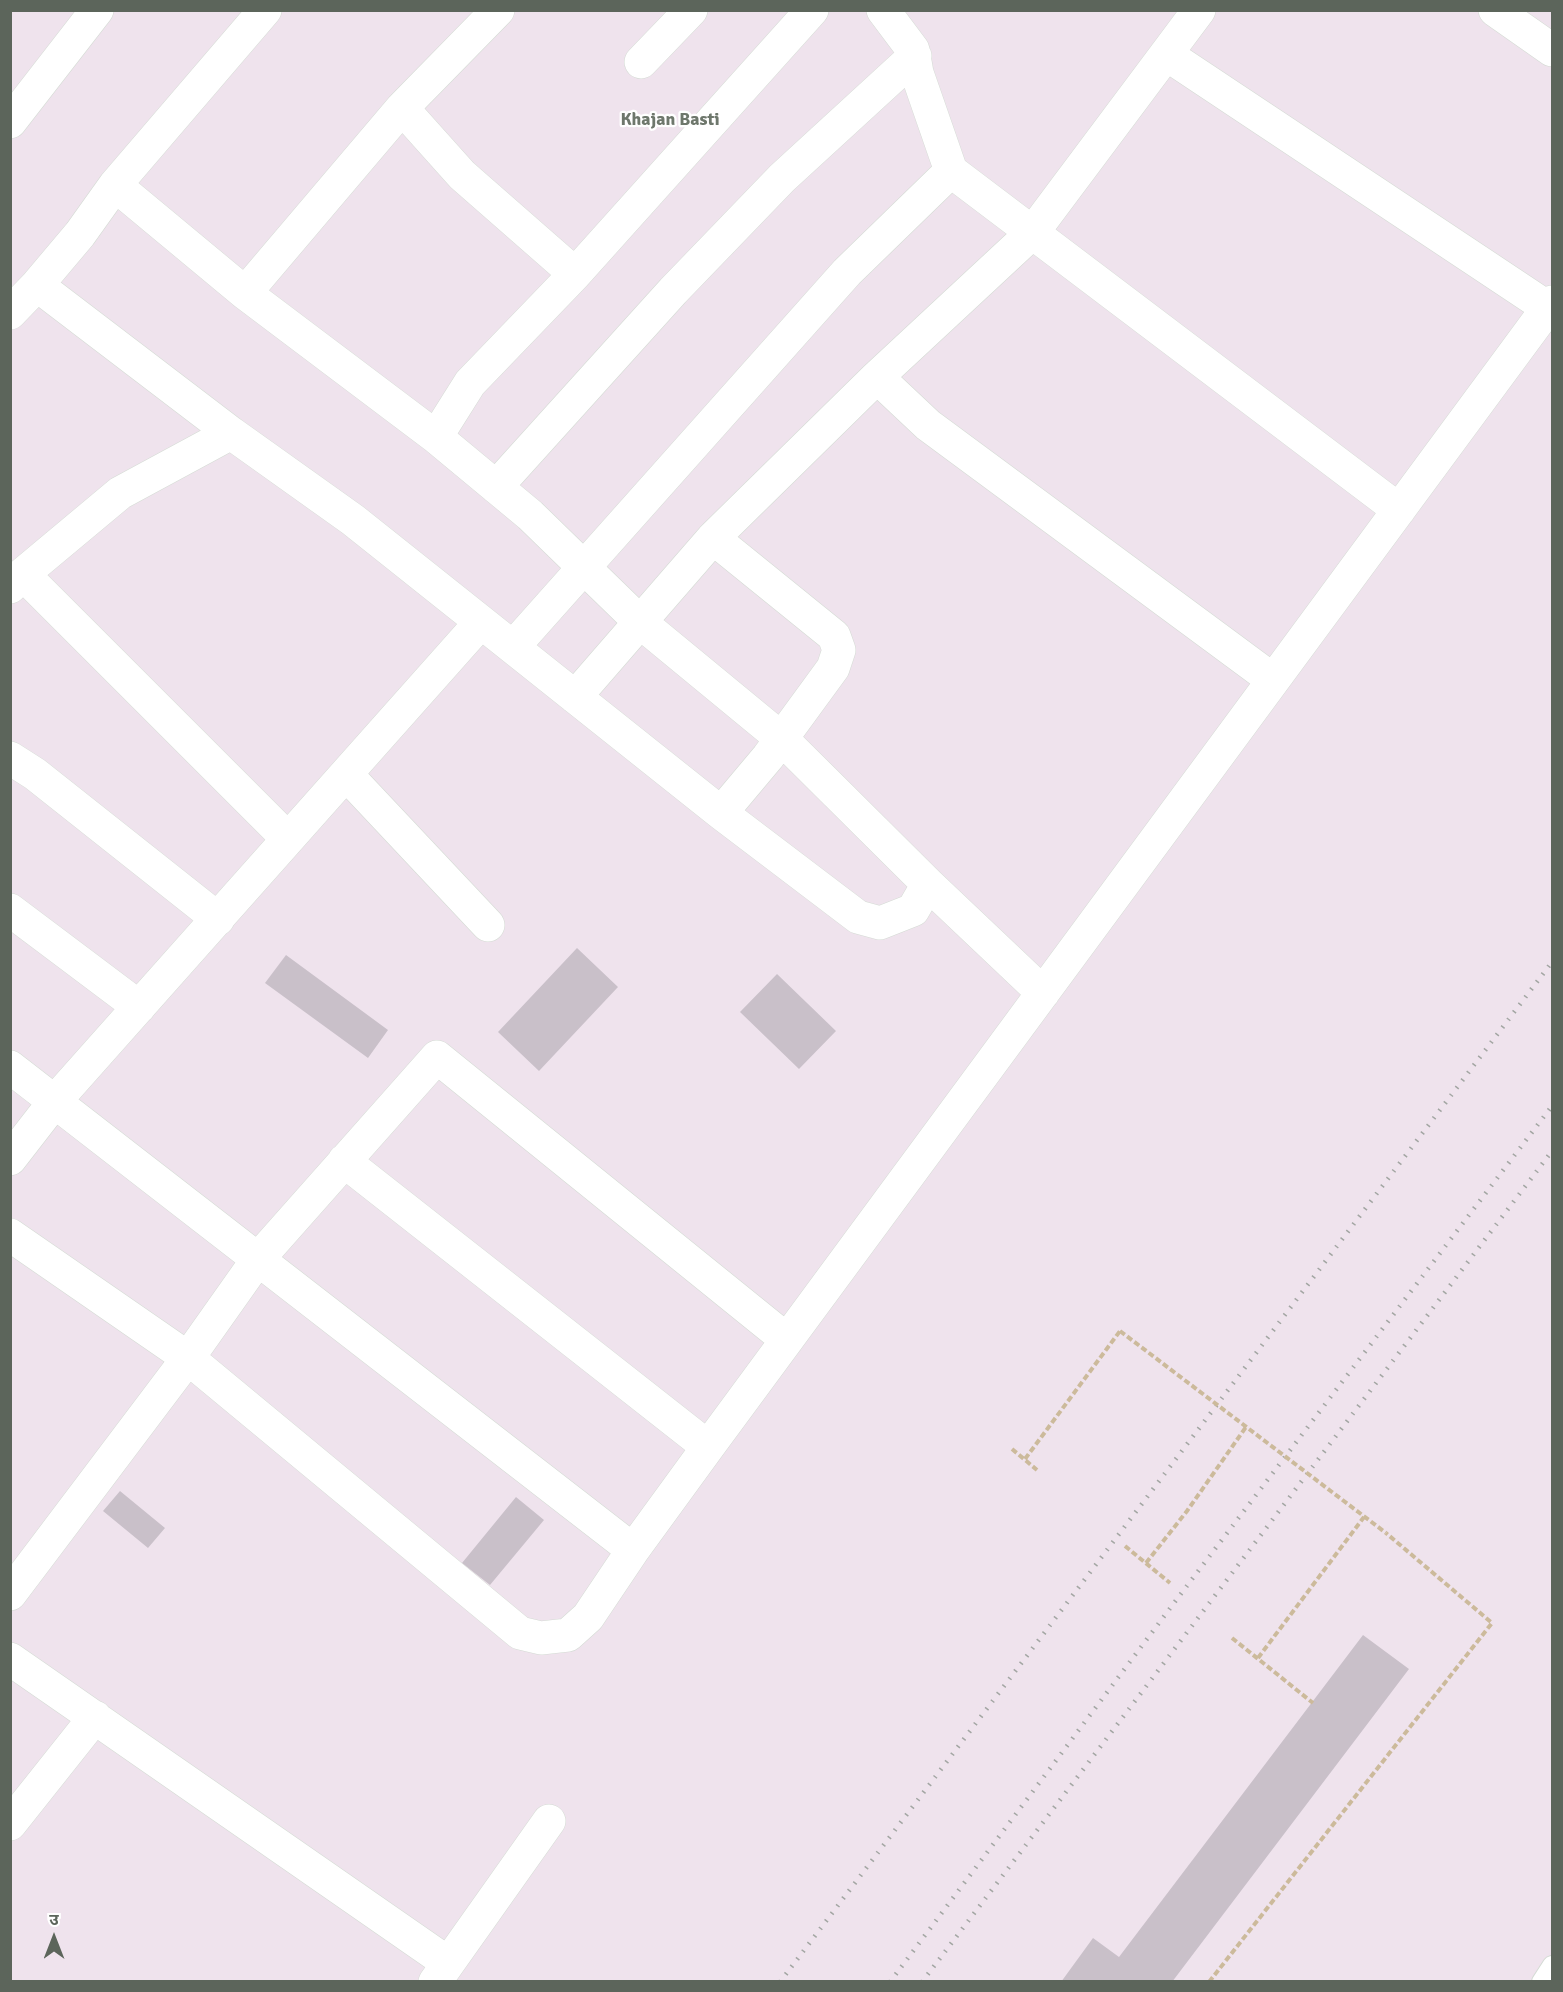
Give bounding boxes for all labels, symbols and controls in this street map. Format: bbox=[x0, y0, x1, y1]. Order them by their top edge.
district label: Khajan Basti bbox=[620, 109, 720, 131]
north arrow bbox=[24, 1908, 84, 1968]
text: उ bbox=[49, 1910, 59, 1930]

